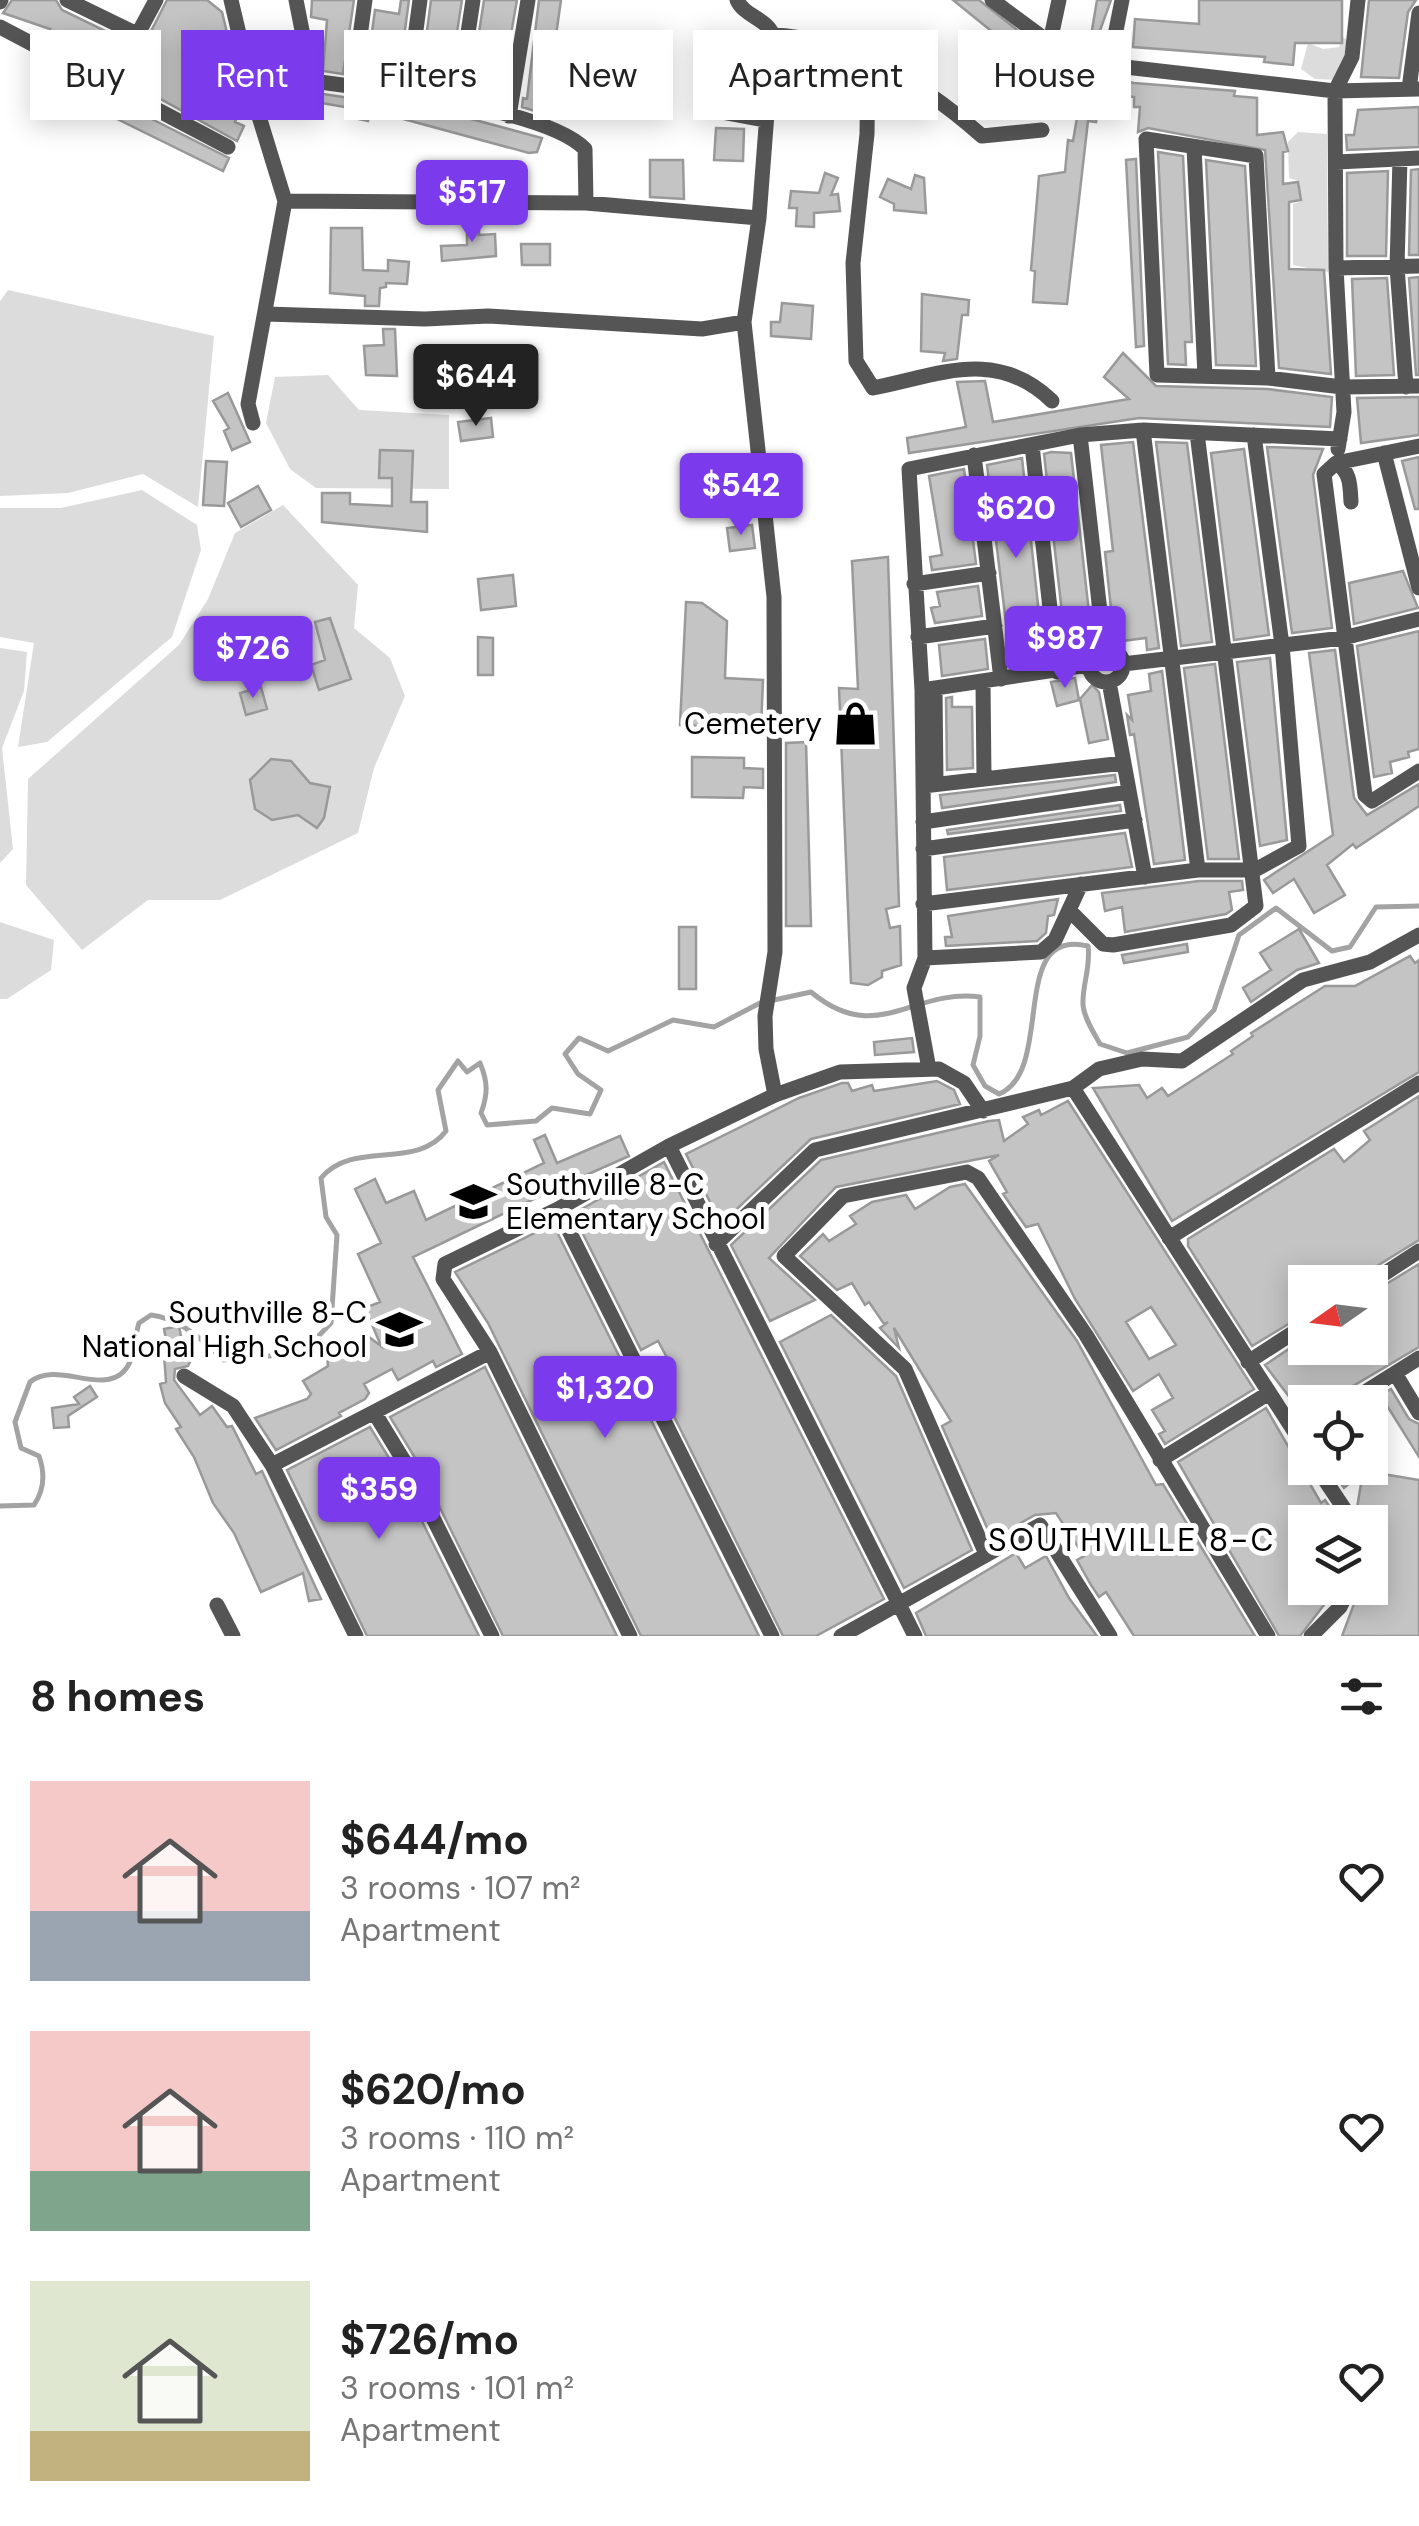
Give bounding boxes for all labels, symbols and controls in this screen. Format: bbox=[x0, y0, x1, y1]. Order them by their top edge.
chip: Buy bbox=[30, 30, 161, 120]
chip: Rent bbox=[181, 30, 324, 120]
chip: Filters bbox=[344, 30, 513, 120]
chip: New bbox=[533, 30, 673, 120]
chip: Apartment bbox=[693, 30, 938, 120]
chip: House bbox=[958, 30, 1131, 120]
pin: $517 bbox=[413, 160, 531, 245]
text: $517 bbox=[438, 171, 506, 213]
pin: $644 bbox=[417, 344, 535, 429]
text: $644 bbox=[435, 355, 517, 397]
pin: $542 bbox=[682, 453, 800, 538]
text: $542 bbox=[702, 464, 780, 506]
pin: $620 bbox=[957, 476, 1075, 561]
text: $620 bbox=[976, 487, 1056, 529]
pin: $987 bbox=[1006, 606, 1124, 691]
pin: $726 bbox=[194, 616, 312, 701]
text: $987 bbox=[1027, 617, 1103, 659]
text: $726 bbox=[216, 627, 290, 669]
shop icon: Cemetery bbox=[831, 700, 879, 748]
place label: Cemetery bbox=[684, 704, 822, 743]
place label: Southville 8-C Elementary School bbox=[506, 1165, 766, 1238]
school or university icon: Southville 8-C Elementary School bbox=[449, 1178, 497, 1226]
north arrow bbox=[1288, 1265, 1388, 1365]
map controls bbox=[1288, 1265, 1388, 1605]
place label: Southville 8-C National High School bbox=[82, 1293, 367, 1366]
school or university icon: Southville 8-C National High School bbox=[376, 1306, 424, 1354]
pin: $1,320 bbox=[524, 1356, 686, 1441]
text: $1,320 bbox=[555, 1367, 655, 1409]
button: locate bbox=[1288, 1385, 1388, 1485]
pin: $359 bbox=[320, 1457, 438, 1542]
text: $359 bbox=[340, 1468, 418, 1510]
button: layers bbox=[1288, 1505, 1388, 1605]
district label: SOUTHVILLE 8-C bbox=[988, 1519, 1276, 1561]
text: 8 homes bbox=[30, 1669, 205, 1724]
icon: filters bbox=[1334, 1669, 1389, 1724]
text: $644/mo bbox=[340, 1812, 529, 1867]
icon: home bbox=[110, 1821, 230, 1941]
icon: heart bbox=[1334, 1854, 1389, 1909]
text: 3 rooms · 107 m² bbox=[340, 1867, 581, 1909]
text: Apartment bbox=[340, 1909, 501, 1951]
text: $620/mo bbox=[340, 2062, 526, 2117]
icon: home bbox=[110, 2071, 230, 2191]
icon: heart bbox=[1334, 2104, 1389, 2159]
text: 3 rooms · 110 m² bbox=[340, 2117, 574, 2159]
text: Apartment bbox=[340, 2159, 501, 2201]
text: $726/mo bbox=[340, 2312, 519, 2367]
icon: home bbox=[110, 2321, 230, 2441]
icon: heart bbox=[1334, 2354, 1389, 2409]
text: 3 rooms · 101 m² bbox=[340, 2367, 574, 2409]
text: Apartment bbox=[340, 2409, 501, 2451]

